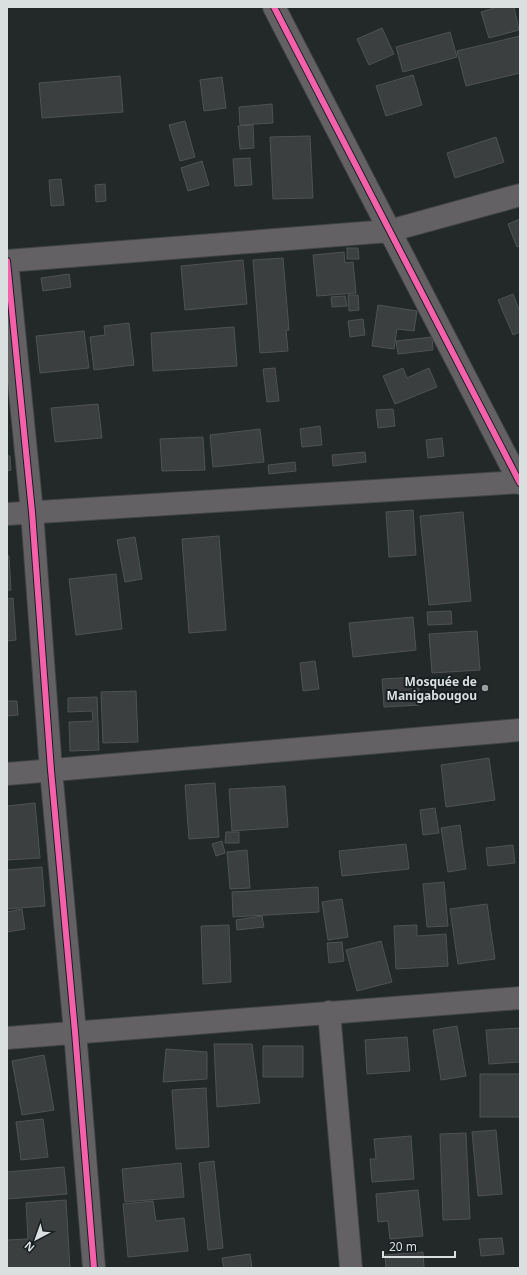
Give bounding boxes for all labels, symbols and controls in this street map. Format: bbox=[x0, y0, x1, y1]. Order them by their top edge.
place label: Mosquée de Manigabougou bbox=[387, 673, 477, 704]
marker: Mosquée de Manigabougou bbox=[480, 683, 490, 693]
north arrow bbox=[16, 1219, 56, 1259]
scale bar bbox=[383, 1233, 455, 1259]
text: N bbox=[21, 1238, 37, 1256]
text: 20 m bbox=[389, 1238, 417, 1255]

